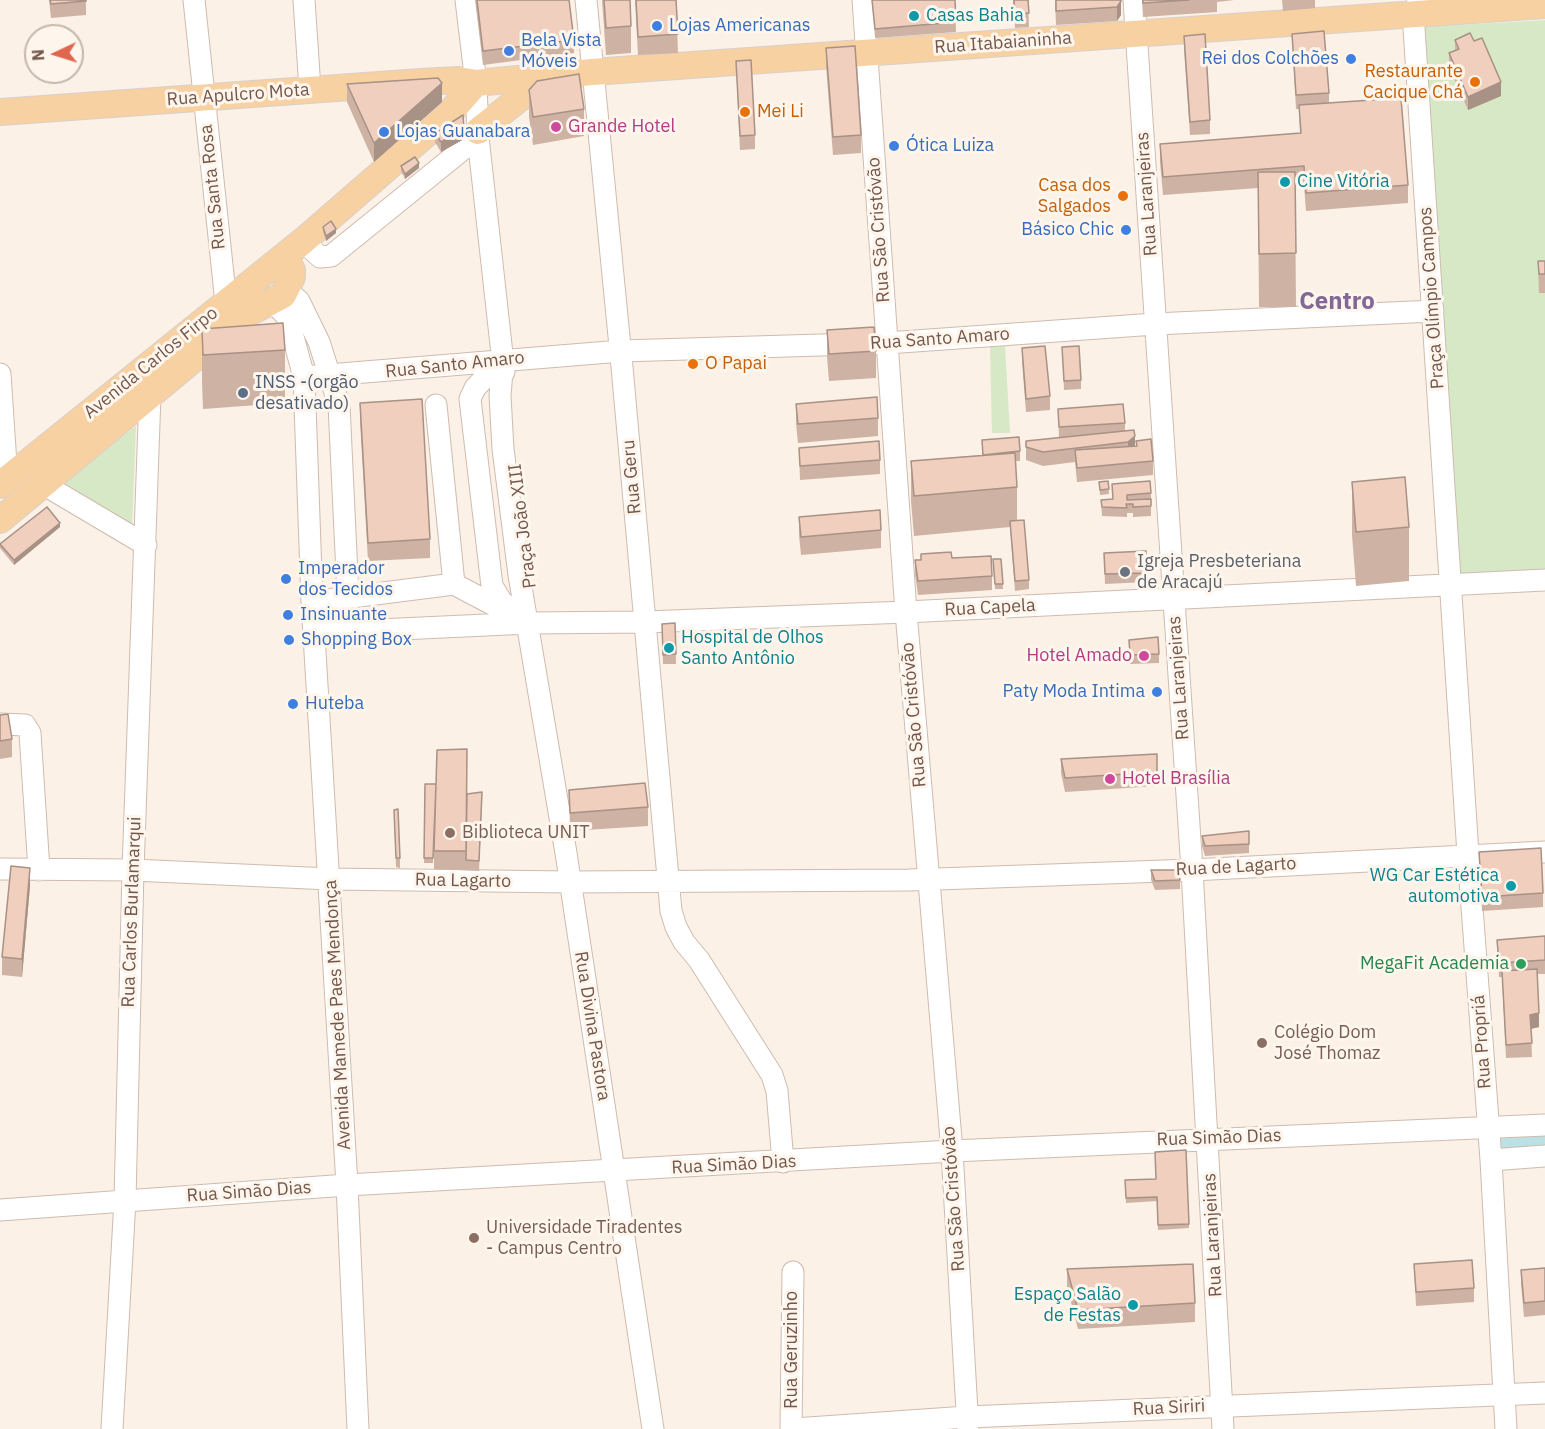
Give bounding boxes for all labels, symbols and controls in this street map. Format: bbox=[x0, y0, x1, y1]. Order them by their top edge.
place label: Casas Bahia bbox=[926, 5, 1024, 27]
marker: Casas Bahia bbox=[907, 9, 921, 23]
place label: Lojas Americanas bbox=[669, 15, 811, 37]
marker: Lojas Americanas bbox=[650, 19, 664, 33]
north arrow bbox=[24, 24, 84, 84]
street label: Rua Itabaianinha bbox=[934, 27, 1072, 59]
place label: Bela Vista Móveis bbox=[521, 30, 601, 72]
marker: Bela Vista Móveis bbox=[502, 44, 516, 58]
place label: Rei dos Colchões bbox=[1201, 48, 1339, 70]
text: N bbox=[28, 49, 48, 62]
marker: Rei dos Colchões bbox=[1344, 52, 1358, 66]
place label: Restaurante Cacique Chá bbox=[1363, 61, 1463, 104]
marker: Restaurante Cacique Chá bbox=[1468, 75, 1482, 89]
street label: Rua Apulcro Mota bbox=[166, 79, 310, 111]
place label: Mei Li bbox=[757, 101, 804, 123]
marker: Mei Li bbox=[738, 105, 752, 119]
place label: Grande Hotel bbox=[568, 116, 675, 138]
marker: Grande Hotel bbox=[549, 120, 563, 134]
place label: Lojas Guanabara bbox=[396, 121, 530, 143]
street label: Rua Santa Rosa bbox=[196, 123, 230, 251]
marker: Lojas Guanabara bbox=[377, 125, 391, 139]
street label: Rua Laranjeiras bbox=[1132, 131, 1162, 257]
place label: Ótica Luiza bbox=[906, 135, 994, 157]
marker: Ótica Luiza bbox=[887, 139, 901, 153]
street label: Rua São Cristóvão bbox=[863, 157, 895, 303]
place label: Cine Vitória bbox=[1297, 171, 1390, 193]
place label: Casa dos Salgados bbox=[1038, 175, 1111, 218]
marker: Cine Vitória bbox=[1278, 175, 1292, 189]
marker: Casa dos Salgados bbox=[1116, 189, 1130, 203]
street label: Praça Olímpio Campos bbox=[1415, 206, 1449, 390]
place label: Básico Chic bbox=[1021, 219, 1114, 241]
marker: Básico Chic bbox=[1119, 223, 1133, 237]
district label: Centro bbox=[1299, 288, 1375, 316]
street label: Avenida Carlos Firpo bbox=[80, 302, 222, 424]
street label: Rua Santo Amaro bbox=[869, 323, 1011, 355]
street label: Rua Santo Amaro bbox=[384, 347, 526, 383]
place label: O Papai bbox=[705, 353, 767, 375]
marker: O Papai bbox=[686, 357, 700, 371]
place label: INSS -(orgão desativado) bbox=[255, 372, 359, 415]
marker: INSS -(orgão desativado) bbox=[236, 386, 250, 400]
street label: Rua Geru bbox=[618, 439, 646, 515]
street label: Praça João XIII bbox=[505, 462, 541, 590]
place label: Igreja Presbeteriana de Aracajú bbox=[1137, 551, 1301, 594]
place label: Imperador dos Tecidos bbox=[298, 558, 393, 600]
marker: Igreja Presbeteriana de Aracajú bbox=[1118, 565, 1132, 579]
marker: Imperador dos Tecidos bbox=[279, 572, 293, 586]
street label: Rua Capela bbox=[944, 595, 1036, 621]
place label: Insinuante bbox=[300, 604, 387, 626]
marker: Insinuante bbox=[281, 608, 295, 622]
street label: Rua Laranjeiras bbox=[1164, 615, 1194, 741]
place label: Hospital de Olhos Santo Antônio bbox=[681, 627, 824, 670]
place label: Shopping Box bbox=[301, 629, 412, 651]
marker: Shopping Box bbox=[282, 633, 296, 647]
marker: Hospital de Olhos Santo Antônio bbox=[662, 641, 676, 655]
street label: Rua São Cristóvão bbox=[897, 642, 931, 788]
place label: Hotel Amado bbox=[1027, 645, 1132, 667]
marker: Hotel Amado bbox=[1137, 649, 1151, 663]
place label: Paty Moda Intima bbox=[1003, 681, 1145, 703]
marker: Paty Moda Intima bbox=[1150, 685, 1164, 699]
place label: Huteba bbox=[305, 693, 364, 715]
marker: Huteba bbox=[286, 697, 300, 711]
place label: Hotel Brasília bbox=[1122, 768, 1230, 790]
marker: Hotel Brasília bbox=[1103, 772, 1117, 786]
street label: Rua Carlos Burlamarqui bbox=[118, 816, 146, 1008]
place label: Biblioteca UNIT bbox=[462, 822, 590, 844]
marker: Biblioteca UNIT bbox=[443, 826, 457, 840]
street label: Rua de Lagarto bbox=[1175, 853, 1297, 881]
place label: WG Car Estética automotiva bbox=[1370, 865, 1499, 908]
street label: Rua Lagarto bbox=[415, 869, 511, 893]
street label: Avenida Mamede Paes Mendonça bbox=[320, 879, 356, 1151]
marker: WG Car Estética automotiva bbox=[1504, 879, 1518, 893]
street label: Rua Divina Pastora bbox=[570, 950, 614, 1102]
place label: MegaFit Academia bbox=[1360, 953, 1509, 975]
marker: MegaFit Academia bbox=[1514, 957, 1528, 971]
street label: Rua Propriá bbox=[1468, 994, 1496, 1090]
place label: Colégio Dom José Thomaz bbox=[1274, 1022, 1380, 1064]
marker: Colégio Dom José Thomaz bbox=[1255, 1036, 1269, 1050]
street label: Rua Simão Dias bbox=[1156, 1125, 1282, 1151]
street label: Rua São Cristóvão bbox=[938, 1126, 970, 1272]
street label: Rua Simão Dias bbox=[671, 1151, 797, 1179]
street label: Rua Laranjeiras bbox=[1199, 1172, 1227, 1298]
street label: Rua Simão Dias bbox=[186, 1177, 312, 1207]
place label: Universidade Tiradentes - Campus Centro bbox=[486, 1217, 682, 1260]
marker: Universidade Tiradentes - Campus Centro bbox=[467, 1231, 481, 1245]
place label: Espaço Salão de Festas bbox=[1014, 1284, 1121, 1326]
street label: Rua Geruzinho bbox=[781, 1291, 803, 1409]
marker: Espaço Salão de Festas bbox=[1126, 1298, 1140, 1312]
street label: Rua Siriri bbox=[1132, 1395, 1206, 1421]

